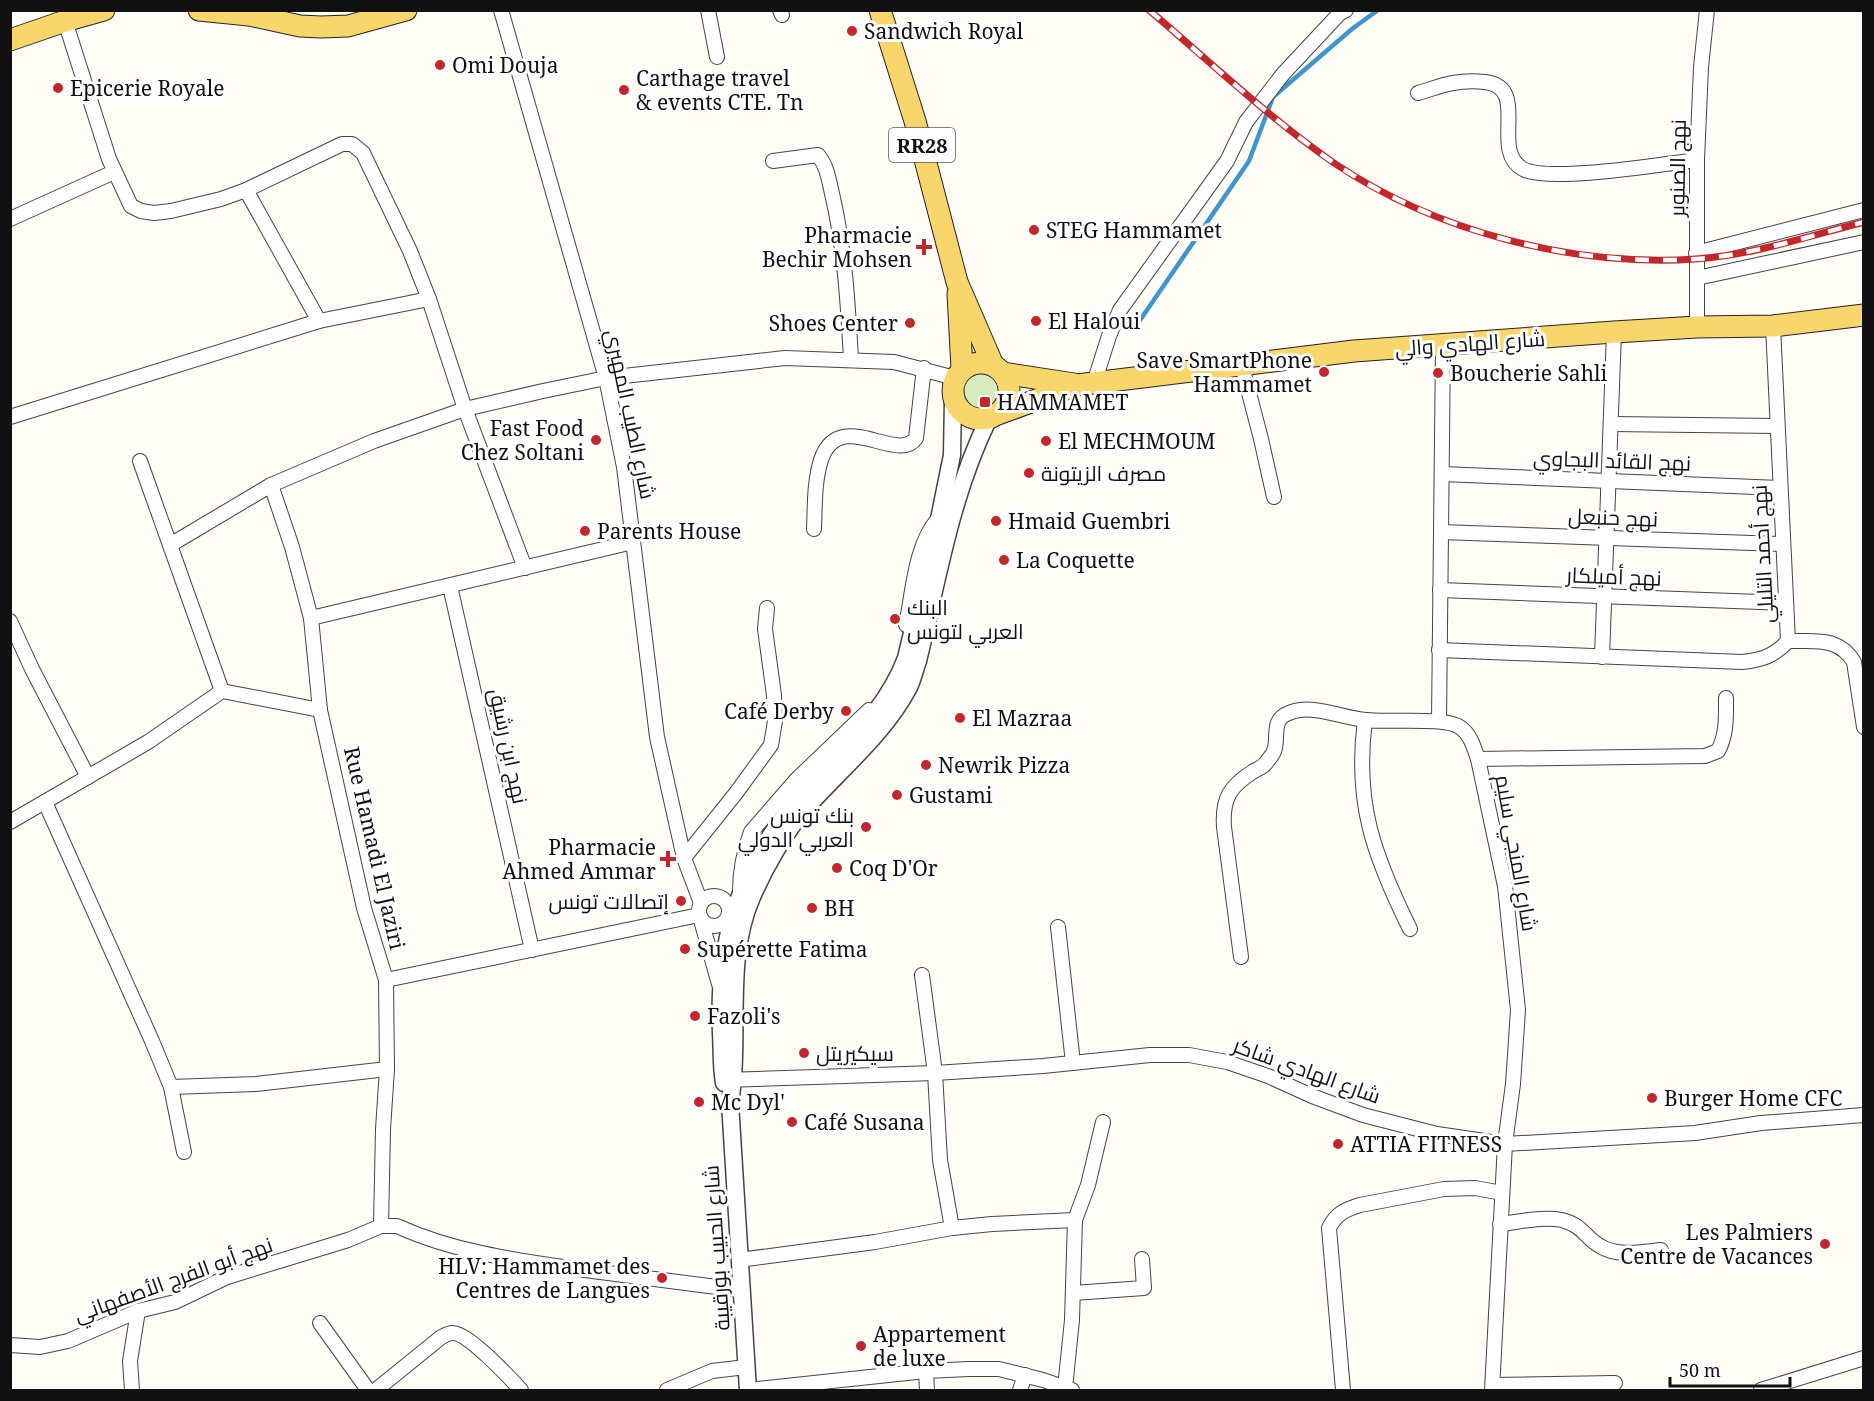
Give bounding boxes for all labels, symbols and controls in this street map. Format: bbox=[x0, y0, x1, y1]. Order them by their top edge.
place label: Sandwich Royal bbox=[864, 17, 1024, 45]
marker: Sandwich Royal bbox=[845, 24, 859, 38]
place label: Omi Douja bbox=[452, 51, 558, 79]
marker: Omi Douja bbox=[433, 58, 447, 72]
place label: Carthage travel & events CTE. Tn bbox=[636, 64, 804, 116]
place label: Epicerie Royale bbox=[70, 74, 224, 102]
marker: Epicerie Royale bbox=[51, 81, 65, 95]
marker: Carthage travel & events CTE. Tn bbox=[617, 83, 631, 97]
street label: نهج الصنوبر bbox=[1662, 119, 1693, 218]
road number: RR28 bbox=[889, 128, 955, 162]
place label: STEG Hammamet bbox=[1046, 216, 1222, 244]
place label: Pharmacie Bechir Mohsen bbox=[762, 221, 912, 273]
marker: STEG Hammamet bbox=[1027, 223, 1041, 237]
marker: Pharmacie Bechir Mohsen bbox=[917, 240, 931, 254]
place label: El Haloui bbox=[1048, 307, 1140, 335]
place label: Shoes Center bbox=[769, 309, 898, 337]
marker: El Haloui bbox=[1029, 314, 1043, 328]
marker: Shoes Center bbox=[903, 316, 917, 330]
street label: شارع الهادي والي bbox=[1394, 324, 1546, 365]
street label: شارع الطيب المهيري bbox=[596, 327, 663, 502]
place label: Save SmartPhone Hammamet bbox=[1137, 346, 1312, 398]
place label: Boucherie Sahli bbox=[1450, 359, 1607, 387]
marker: Save SmartPhone Hammamet bbox=[1317, 365, 1331, 379]
marker: Boucherie Sahli bbox=[1431, 366, 1445, 380]
place label: HAMMAMET bbox=[997, 388, 1128, 416]
marker: HAMMAMET bbox=[978, 395, 992, 409]
place label: Fast Food Chez Soltani bbox=[461, 414, 584, 466]
place label: El MECHMOUM bbox=[1058, 427, 1215, 455]
marker: Fast Food Chez Soltani bbox=[589, 433, 603, 447]
marker: El MECHMOUM bbox=[1039, 434, 1053, 448]
street label: نهج القائد البجاوي bbox=[1532, 443, 1692, 480]
place label: مصرف الزيتونة bbox=[1041, 459, 1166, 487]
marker: مصرف الزيتونة bbox=[1022, 466, 1036, 480]
street label: نهج أحمد التليلي bbox=[1744, 484, 1783, 624]
street label: نهج حنبعل bbox=[1567, 501, 1659, 534]
place label: Hmaid Guembri bbox=[1008, 507, 1171, 535]
marker: Hmaid Guembri bbox=[989, 514, 1003, 528]
place label: Parents House bbox=[597, 517, 741, 545]
marker: Parents House bbox=[578, 524, 592, 538]
place label: La Coquette bbox=[1016, 546, 1135, 574]
marker: La Coquette bbox=[997, 553, 1011, 567]
street label: نهج أميلكار bbox=[1565, 560, 1662, 593]
place label: البنك العربي لتونس bbox=[907, 593, 1024, 648]
marker: البنك العربي لتونس bbox=[888, 612, 902, 626]
street label: نهج ابن رشيق bbox=[482, 686, 535, 807]
place label: Café Derby bbox=[724, 697, 834, 725]
marker: Café Derby bbox=[839, 704, 853, 718]
place label: El Mazraa bbox=[972, 704, 1072, 732]
marker: El Mazraa bbox=[953, 711, 967, 725]
street label: Rue Hamadi El Jaziri bbox=[338, 744, 412, 952]
place label: Newrik Pizza bbox=[938, 751, 1070, 779]
marker: Newrik Pizza bbox=[919, 758, 933, 772]
street label: شارع المنجي سليم bbox=[1487, 773, 1545, 934]
place label: Gustami bbox=[909, 781, 993, 809]
marker: Gustami bbox=[890, 788, 904, 802]
place label: بنك تونس العربي الدولي bbox=[738, 801, 854, 856]
marker: بنك تونس العربي الدولي bbox=[859, 820, 873, 834]
place label: Pharmacie Ahmed Ammar bbox=[502, 833, 656, 885]
marker: Pharmacie Ahmed Ammar bbox=[661, 852, 675, 866]
place label: Coq D'Or bbox=[849, 854, 938, 882]
marker: Coq D'Or bbox=[830, 861, 844, 875]
place label: إتصالات تونس bbox=[549, 887, 669, 915]
marker: إتصالات تونس bbox=[674, 894, 688, 908]
place label: BH bbox=[824, 894, 854, 922]
marker: BH bbox=[805, 901, 819, 915]
place label: Supérette Fatima bbox=[697, 935, 868, 963]
marker: Supérette Fatima bbox=[678, 942, 692, 956]
place label: Fazoli's bbox=[707, 1002, 781, 1030]
marker: Fazoli's bbox=[688, 1009, 702, 1023]
street label: شارع الهادي شاكر bbox=[1227, 1030, 1385, 1112]
place label: سيكيريتل bbox=[816, 1039, 894, 1067]
marker: سيكيريتل bbox=[797, 1046, 811, 1060]
place label: Burger Home CFC bbox=[1664, 1084, 1842, 1112]
place label: Mc Dyl' bbox=[711, 1088, 785, 1116]
marker: Burger Home CFC bbox=[1645, 1091, 1659, 1105]
marker: Mc Dyl' bbox=[692, 1095, 706, 1109]
place label: Café Susana bbox=[804, 1108, 925, 1136]
marker: Café Susana bbox=[785, 1115, 799, 1129]
place label: ATTIA FITNESS bbox=[1350, 1130, 1502, 1158]
marker: ATTIA FITNESS bbox=[1331, 1137, 1345, 1151]
street label: شارع الحبيب بورقيبة bbox=[696, 1164, 737, 1332]
place label: Les Palmiers Centre de Vacances bbox=[1620, 1218, 1813, 1270]
street label: نهج أبو الفرج الأصفهاني bbox=[70, 1230, 277, 1331]
marker: Les Palmiers Centre de Vacances bbox=[1818, 1237, 1832, 1251]
place label: HLV: Hammamet des Centres de Langues bbox=[438, 1252, 650, 1304]
marker: HLV: Hammamet des Centres de Langues bbox=[655, 1271, 669, 1285]
place label: Appartement de luxe bbox=[873, 1320, 1006, 1372]
marker: Appartement de luxe bbox=[854, 1339, 868, 1353]
scale bar bbox=[1670, 1350, 1790, 1388]
text: 50 m bbox=[1679, 1358, 1721, 1382]

